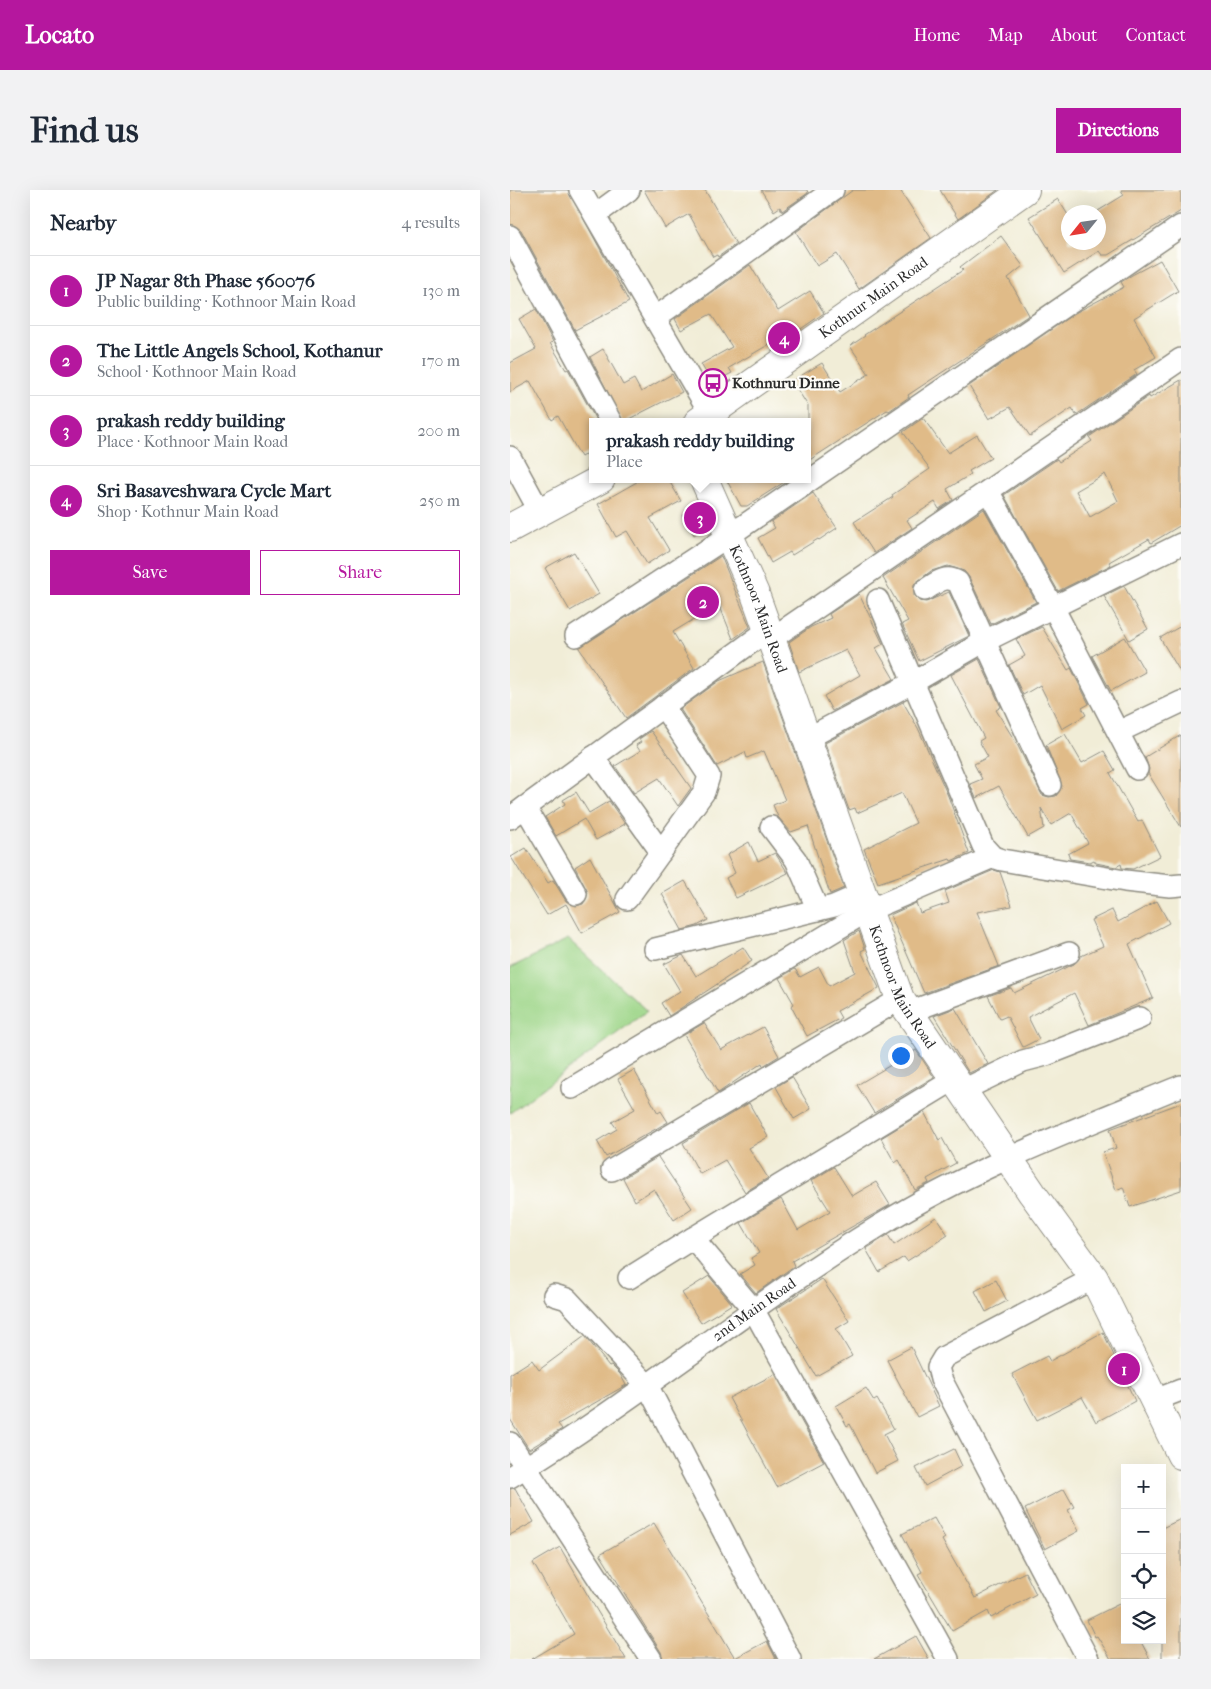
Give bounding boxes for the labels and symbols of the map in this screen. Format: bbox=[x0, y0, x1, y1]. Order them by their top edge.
north arrow bbox=[1061, 205, 1106, 250]
street label: Kothnur Main Road bbox=[815, 252, 932, 342]
pin: 4 bbox=[768, 319, 800, 357]
bus stop icon: Kothnuru Dinne bbox=[698, 368, 728, 398]
place label: Kothnuru Dinne bbox=[732, 374, 840, 392]
pin: 3 bbox=[684, 499, 716, 537]
street label: Kothnoor Main Road bbox=[725, 542, 792, 676]
pin: 2 bbox=[687, 583, 719, 621]
street label: Kothnoor Main Road bbox=[865, 923, 940, 1053]
your location bbox=[888, 1043, 914, 1069]
street label: 2nd Main Road bbox=[709, 1273, 800, 1345]
pin: 1 bbox=[1108, 1350, 1140, 1388]

